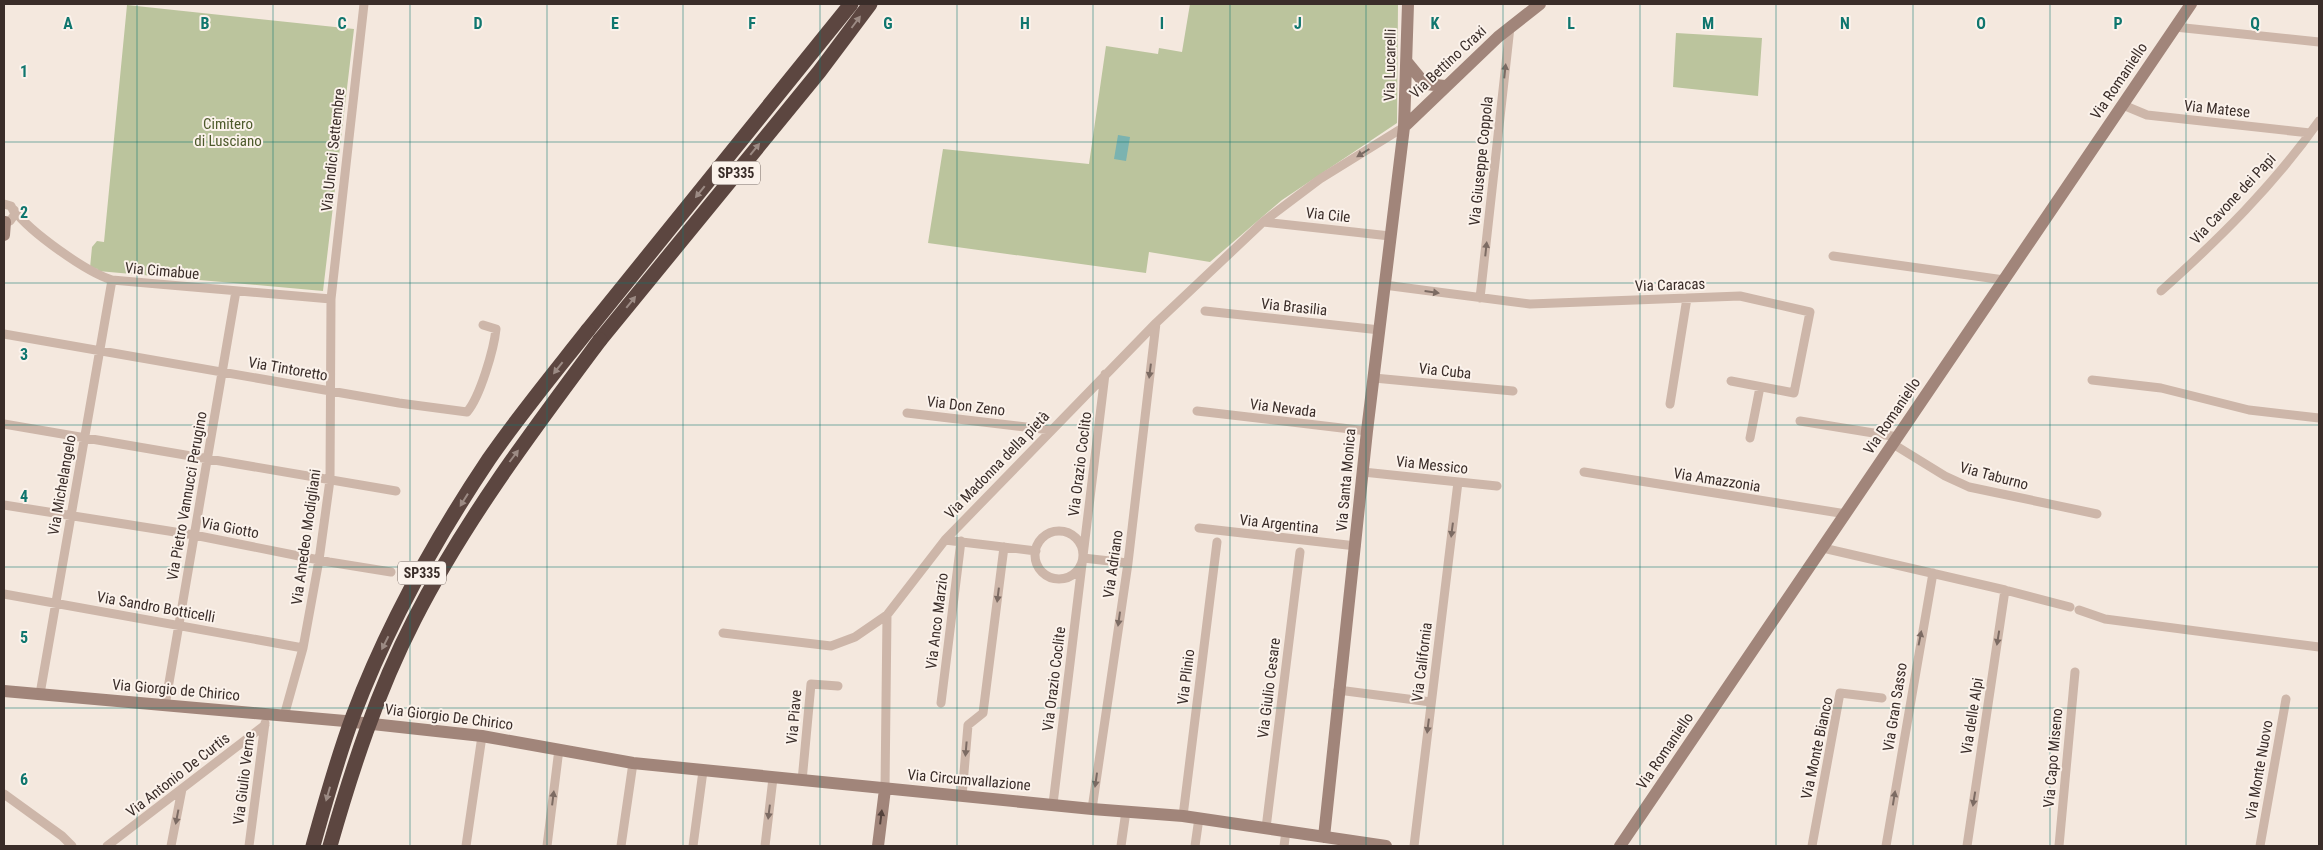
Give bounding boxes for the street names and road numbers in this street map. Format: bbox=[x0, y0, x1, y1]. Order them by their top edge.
street label: Via Bettino Craxi bbox=[1406, 22, 1490, 102]
street label: Via Lucarelli bbox=[1380, 29, 1400, 101]
street label: Via Romaniello bbox=[2087, 39, 2151, 123]
street label: Via Undici Settembre bbox=[318, 88, 348, 212]
street label: Via Giuseppe Coppola bbox=[1465, 95, 1497, 227]
street label: Via Matese bbox=[2183, 97, 2251, 121]
street label: Via Cavone dei Papi bbox=[2186, 150, 2280, 248]
road number: SP335 bbox=[712, 162, 760, 184]
street label: Via Cile bbox=[1305, 204, 1351, 226]
street label: Via Cimabue bbox=[124, 259, 200, 283]
street label: Via Caracas bbox=[1634, 275, 1706, 295]
street label: Via Brasilia bbox=[1260, 295, 1328, 319]
street label: Via Tintoretto bbox=[247, 353, 329, 385]
street label: Via Cuba bbox=[1418, 359, 1472, 383]
street label: Via Romaniello bbox=[1860, 374, 1924, 458]
street label: Via Don Zeno bbox=[926, 392, 1006, 420]
street label: Via Nevada bbox=[1249, 395, 1317, 421]
street label: Via Madonna della pietà bbox=[941, 407, 1053, 523]
street label: Via Pietro Vannucci Perugino bbox=[163, 410, 211, 582]
street label: Via Orazio Coclito bbox=[1065, 410, 1095, 518]
street label: Via Santa Monica bbox=[1333, 428, 1359, 532]
street label: Via Michelangelo bbox=[44, 433, 80, 537]
street label: Via Messico bbox=[1395, 452, 1469, 478]
street label: Via Taburno bbox=[1958, 458, 2030, 494]
street label: Via Amazzonia bbox=[1672, 464, 1762, 496]
street label: Via Amedeo Modigliani bbox=[288, 468, 324, 606]
street label: Via Argentina bbox=[1238, 511, 1320, 537]
street label: Via Giotto bbox=[200, 514, 260, 542]
street label: Via Adriano bbox=[1099, 529, 1127, 599]
road number: SP335 bbox=[398, 562, 446, 584]
street label: Via Anco Marzio bbox=[922, 572, 952, 670]
street label: Via Sandro Botticelli bbox=[95, 588, 217, 626]
street label: Via California bbox=[1408, 621, 1436, 703]
street label: Via Orazio Coclite bbox=[1039, 626, 1069, 732]
street label: Via Giulio Cesare bbox=[1254, 637, 1284, 739]
street label: Via Plinio bbox=[1174, 648, 1198, 706]
street label: Via Gran Sasso bbox=[1879, 661, 1911, 753]
street label: Via Giorgio de Chirico bbox=[111, 675, 241, 705]
street label: Via delle Alpi bbox=[1957, 676, 1987, 756]
street label: Via Piave bbox=[783, 689, 805, 745]
street label: Via Monte Bianco bbox=[1797, 695, 1837, 801]
street label: Via Giorgio De Chirico bbox=[384, 700, 514, 734]
street label: Via Capo Miseno bbox=[2040, 707, 2066, 809]
street label: Via Romaniello bbox=[1633, 709, 1697, 793]
street label: Via Monte Nuovo bbox=[2241, 719, 2277, 821]
street label: Via Antonio De Curtis bbox=[123, 729, 233, 821]
street label: Via Giulio Verne bbox=[229, 730, 259, 826]
street label: Via Circumvallazione bbox=[907, 766, 1031, 794]

